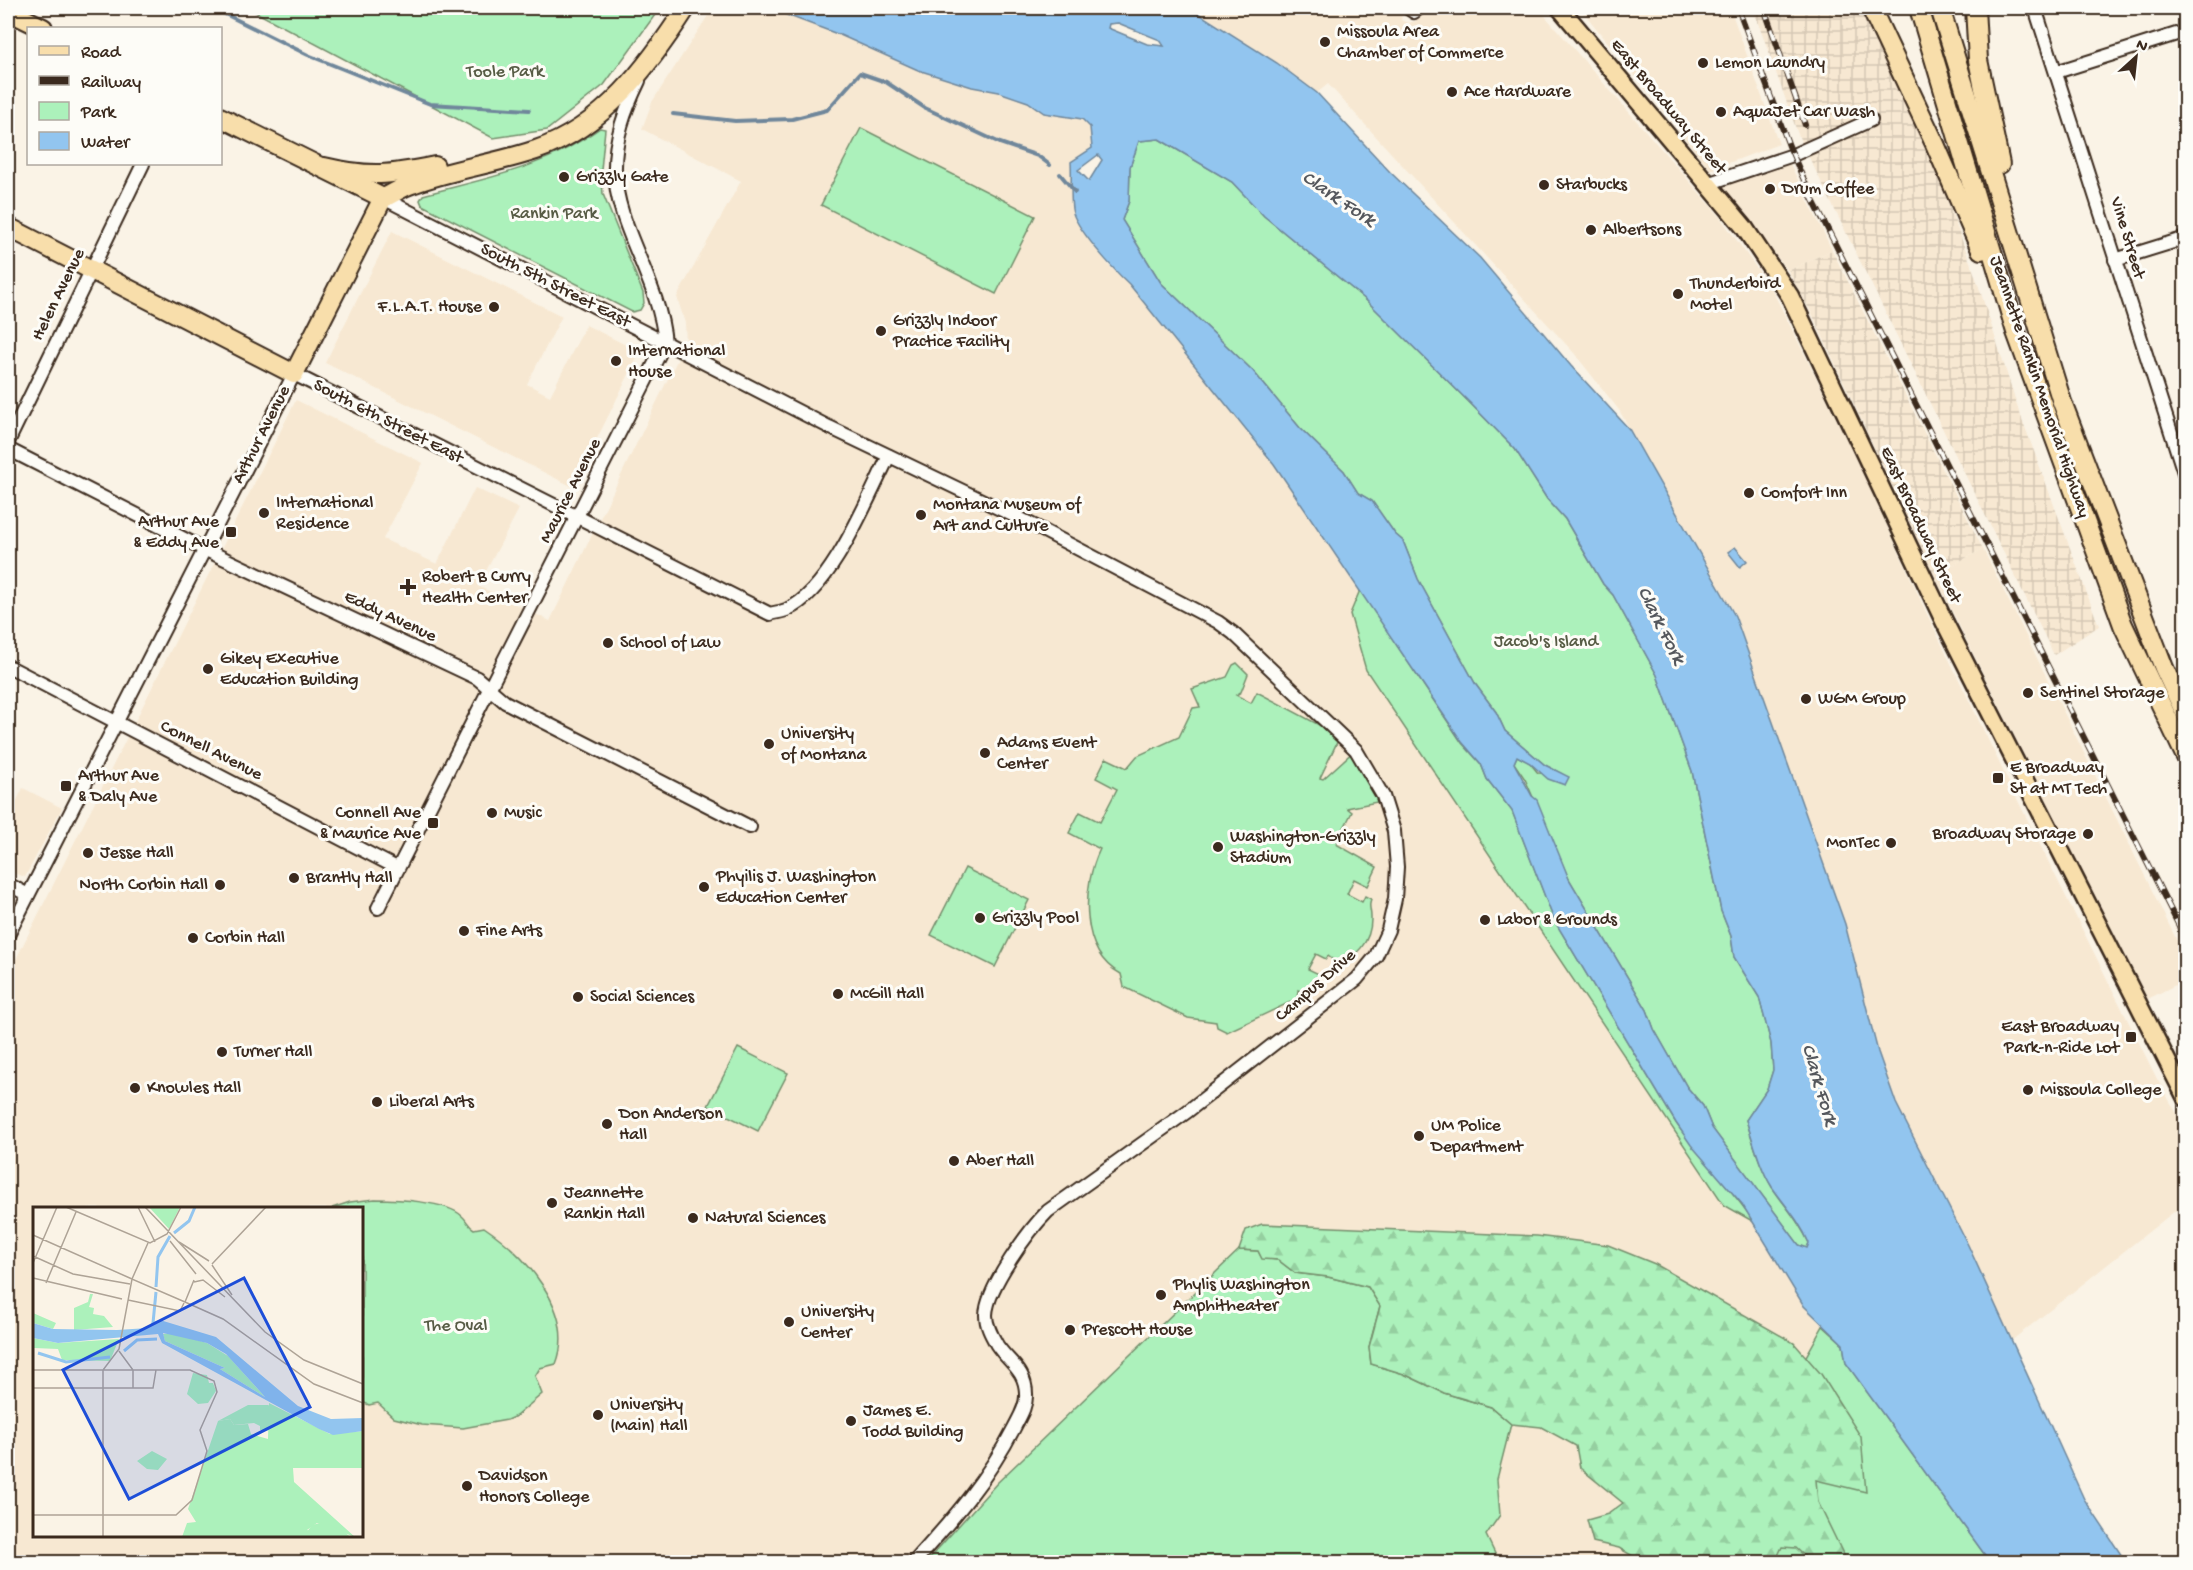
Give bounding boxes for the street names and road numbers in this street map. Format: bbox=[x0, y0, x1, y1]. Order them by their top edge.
street label: East Broadway Street bbox=[1605, 35, 1732, 180]
street label: Vine Street bbox=[2104, 194, 2150, 283]
street label: South 5th Street East bbox=[476, 239, 635, 334]
street label: Helen Avenue bbox=[28, 245, 91, 344]
street label: Jeannette Rankin Memorial Highway bbox=[1984, 253, 2094, 521]
street label: South 6th Street East bbox=[310, 375, 468, 470]
street label: Arthur Avenue bbox=[228, 382, 296, 488]
street label: Maurice Avenue bbox=[536, 434, 607, 547]
street label: East Broadway Street bbox=[1875, 444, 1966, 608]
street label: Eddy Avenue bbox=[340, 586, 440, 648]
street label: Connell Avenue bbox=[156, 716, 266, 786]
street label: Campus Drive bbox=[1271, 945, 1361, 1027]

